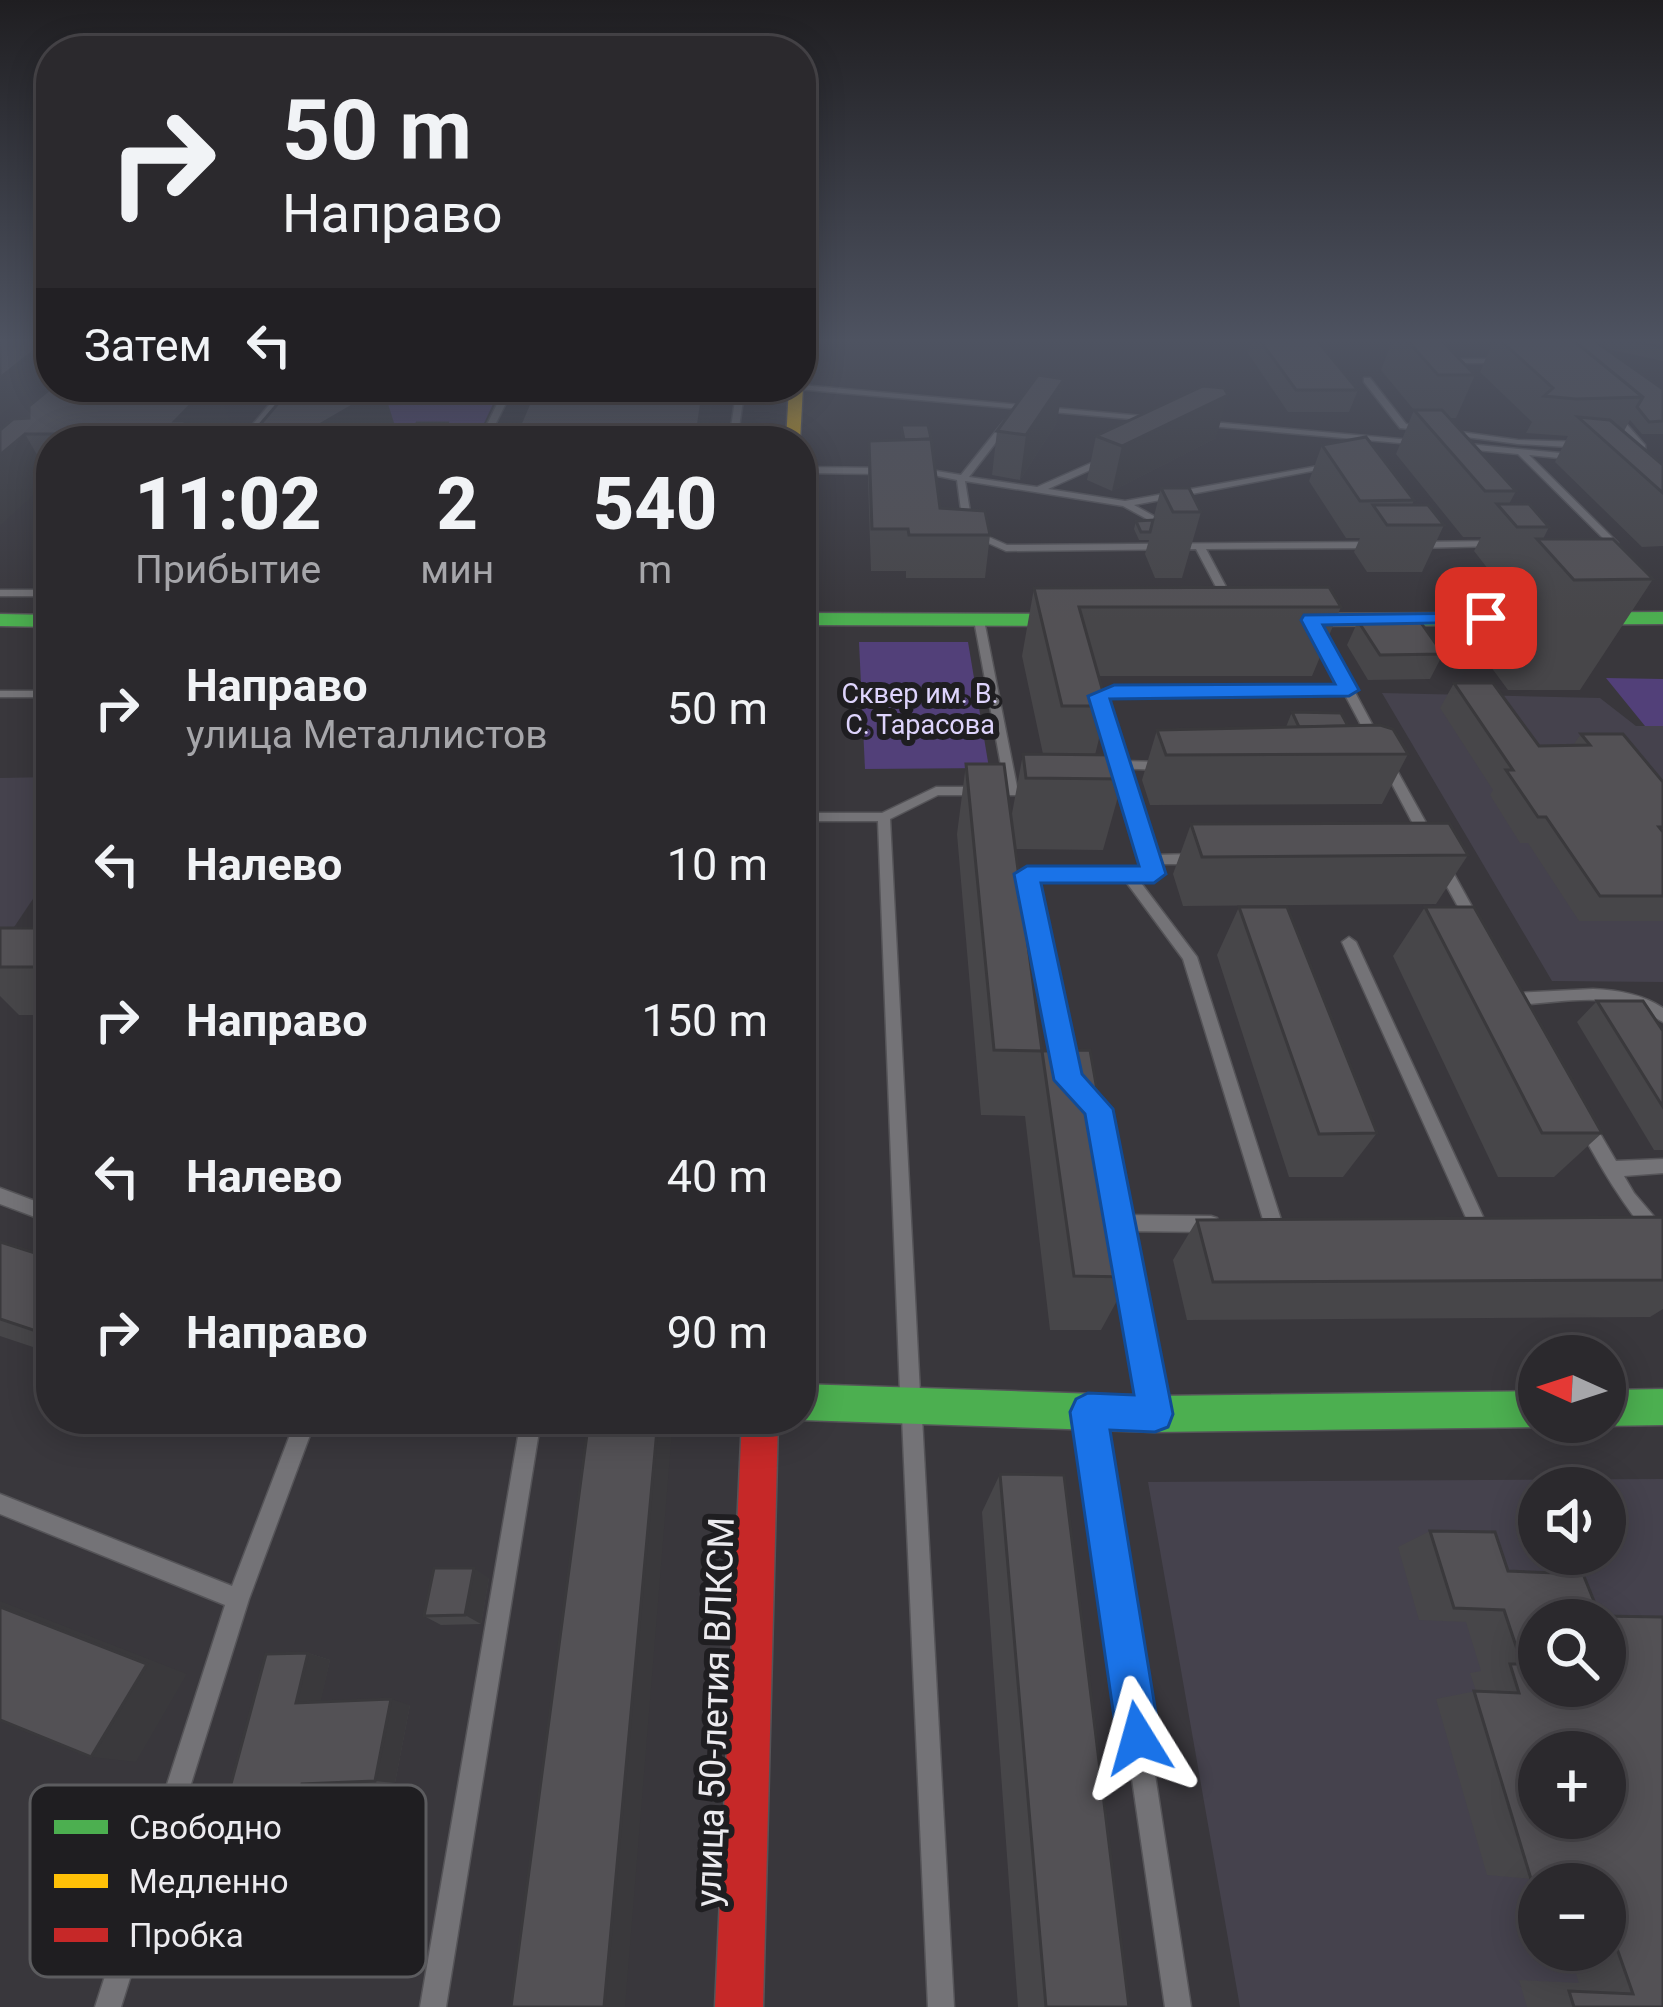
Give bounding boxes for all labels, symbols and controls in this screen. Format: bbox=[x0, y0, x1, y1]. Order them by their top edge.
text: 50 m bbox=[282, 81, 472, 180]
icon: right bbox=[84, 84, 240, 240]
text: Направо bbox=[282, 182, 502, 245]
icon: left bbox=[236, 312, 302, 378]
text: Затем bbox=[84, 319, 212, 372]
text: 11:02 bbox=[135, 462, 322, 547]
text: 2 bbox=[436, 462, 478, 547]
text: 540 bbox=[593, 462, 717, 547]
text: Прибытие bbox=[135, 547, 321, 593]
text: мин bbox=[420, 547, 494, 593]
text: m bbox=[638, 547, 672, 593]
pin bbox=[1435, 567, 1537, 669]
icon: arrive bbox=[1453, 585, 1519, 651]
text: Направо bbox=[186, 659, 368, 712]
icon: right bbox=[84, 675, 150, 741]
park label: Сквер им. В. С. Тарасова bbox=[841, 678, 999, 741]
text: 50 m bbox=[667, 682, 768, 735]
text: улица Металлистов bbox=[186, 712, 547, 758]
icon: left bbox=[84, 831, 150, 897]
text: Налево bbox=[186, 838, 343, 891]
text: 10 m bbox=[667, 838, 768, 891]
icon: right bbox=[84, 987, 150, 1053]
text: Направо bbox=[186, 994, 368, 1047]
text: 150 m bbox=[642, 994, 768, 1047]
icon: left bbox=[84, 1143, 150, 1209]
text: Налево bbox=[186, 1150, 343, 1203]
text: 40 m bbox=[667, 1150, 768, 1203]
icon: right bbox=[84, 1299, 150, 1365]
text: Направо bbox=[186, 1306, 368, 1359]
text: 90 m bbox=[667, 1306, 768, 1359]
north arrow bbox=[1518, 1335, 1626, 1443]
map controls bbox=[1518, 1335, 1626, 1971]
button: sound bbox=[1518, 1467, 1626, 1575]
street label: улица 50-летия ВЛКСМ bbox=[687, 1516, 743, 1908]
button: search bbox=[1518, 1599, 1626, 1707]
position arrow bbox=[1075, 1675, 1201, 1801]
button: + bbox=[1518, 1731, 1626, 1839]
legend bbox=[30, 1785, 426, 1977]
text: Свободно bbox=[129, 1808, 282, 1847]
text: Медленно bbox=[129, 1862, 289, 1901]
button: − bbox=[1518, 1863, 1626, 1971]
text: Пробка bbox=[129, 1916, 244, 1955]

